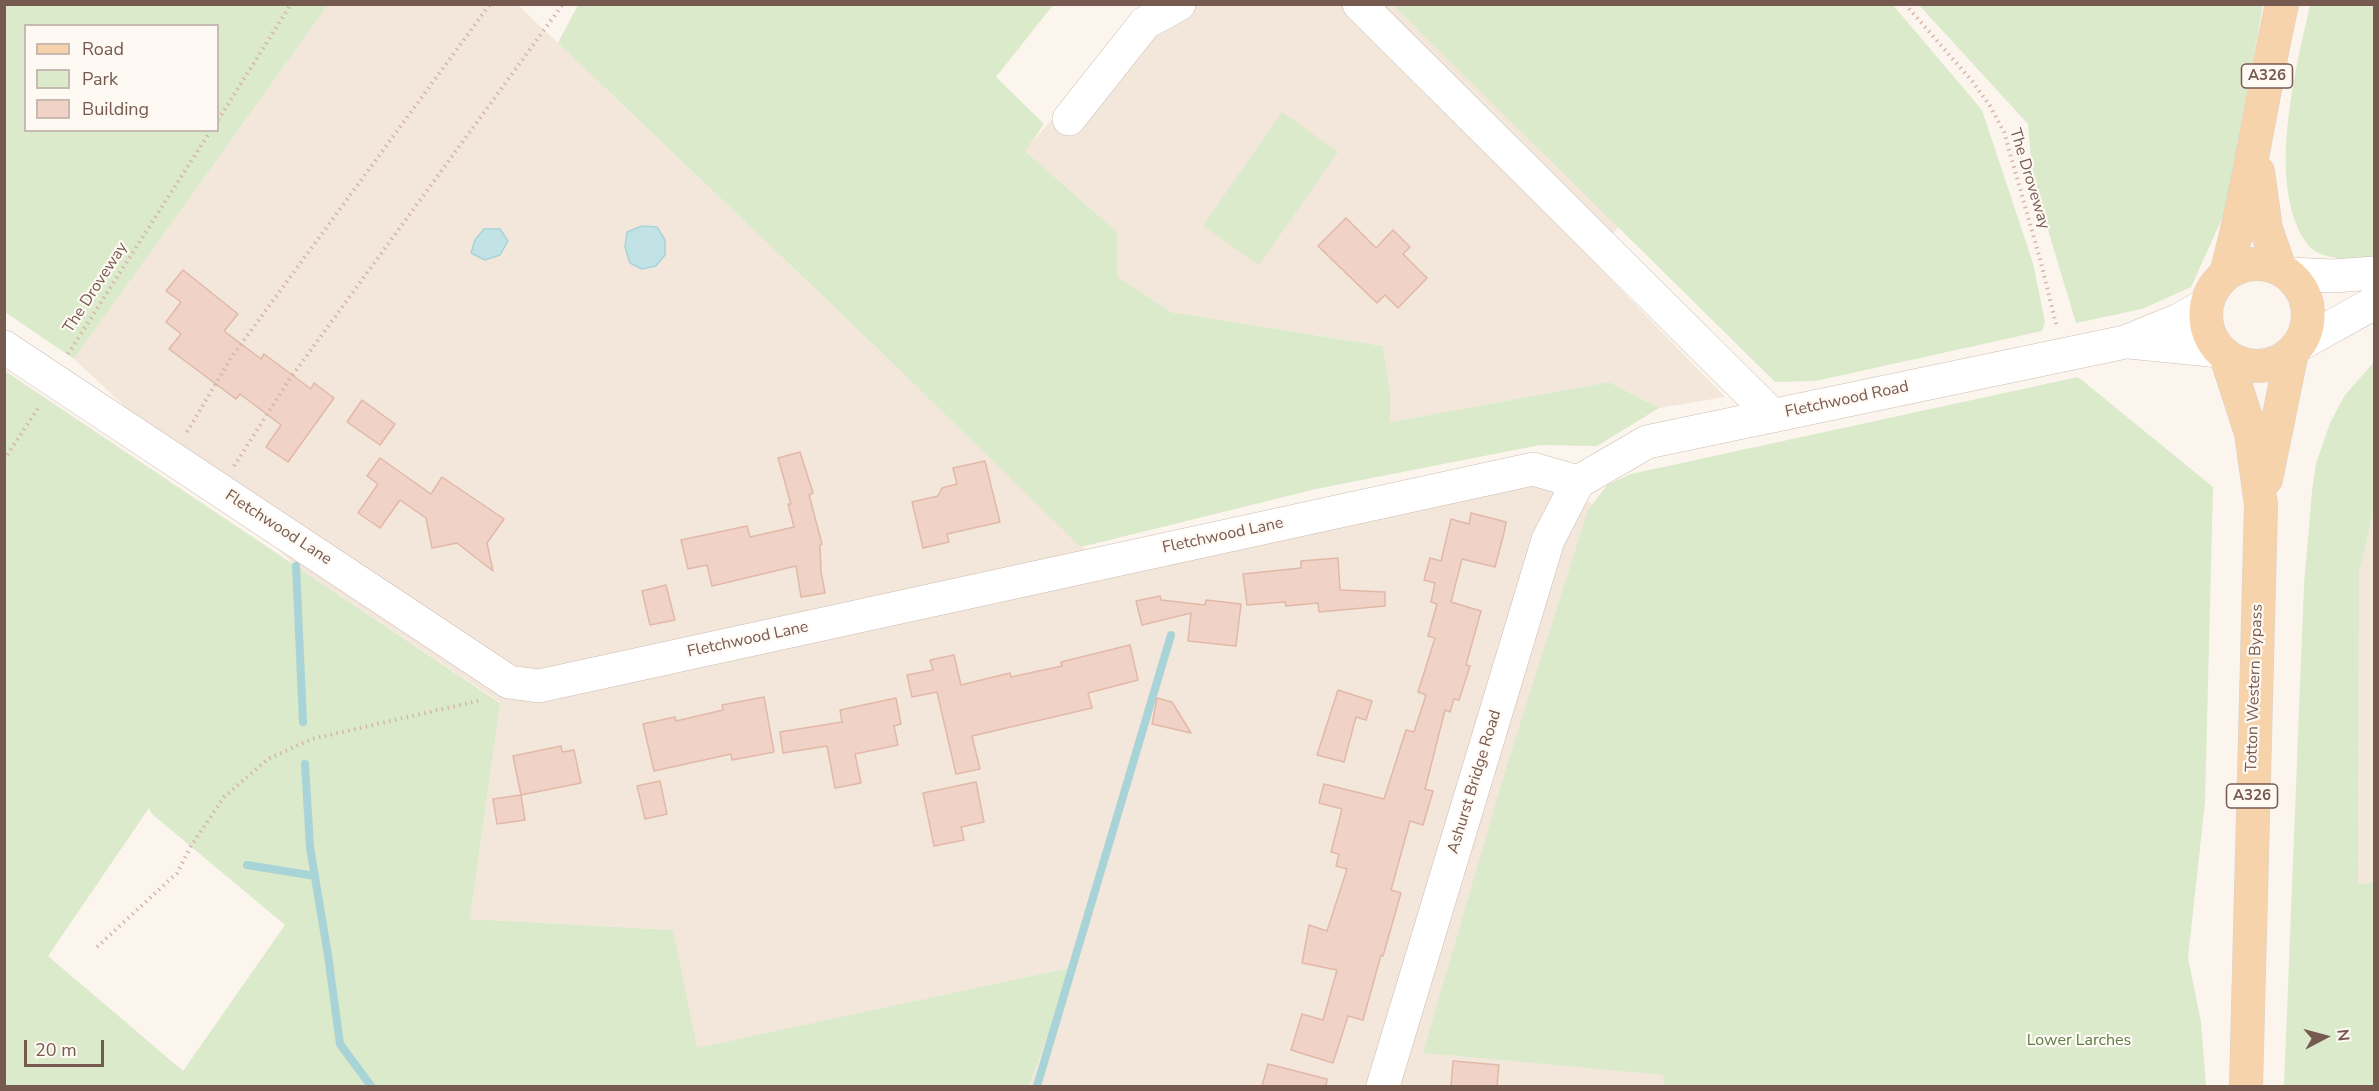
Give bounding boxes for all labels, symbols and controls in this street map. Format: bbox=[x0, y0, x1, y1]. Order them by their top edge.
legend bbox=[24, 24, 219, 132]
text: Road bbox=[82, 37, 124, 61]
road number: A326 bbox=[2242, 64, 2292, 88]
text: Park bbox=[82, 67, 118, 91]
text: Building bbox=[82, 97, 149, 121]
street label: The Droveway bbox=[2005, 126, 2053, 232]
street label: The Droveway bbox=[60, 239, 132, 337]
street label: Fletchwood Road bbox=[1784, 378, 1910, 422]
street label: Fletchwood Lane bbox=[221, 486, 335, 570]
street label: Fletchwood Lane bbox=[1161, 514, 1285, 558]
street label: Totton Western Bypass bbox=[2242, 604, 2268, 772]
street label: Fletchwood Lane bbox=[686, 618, 810, 662]
street label: Ashurst Bridge Road bbox=[1444, 708, 1506, 856]
road number: A326 bbox=[2226, 784, 2278, 808]
north arrow bbox=[2295, 1007, 2355, 1067]
scale bar bbox=[27, 1028, 106, 1066]
text: N bbox=[2331, 1028, 2354, 1042]
park label: Lower Larches bbox=[2027, 1031, 2131, 1051]
text: 20 m bbox=[35, 1038, 77, 1062]

